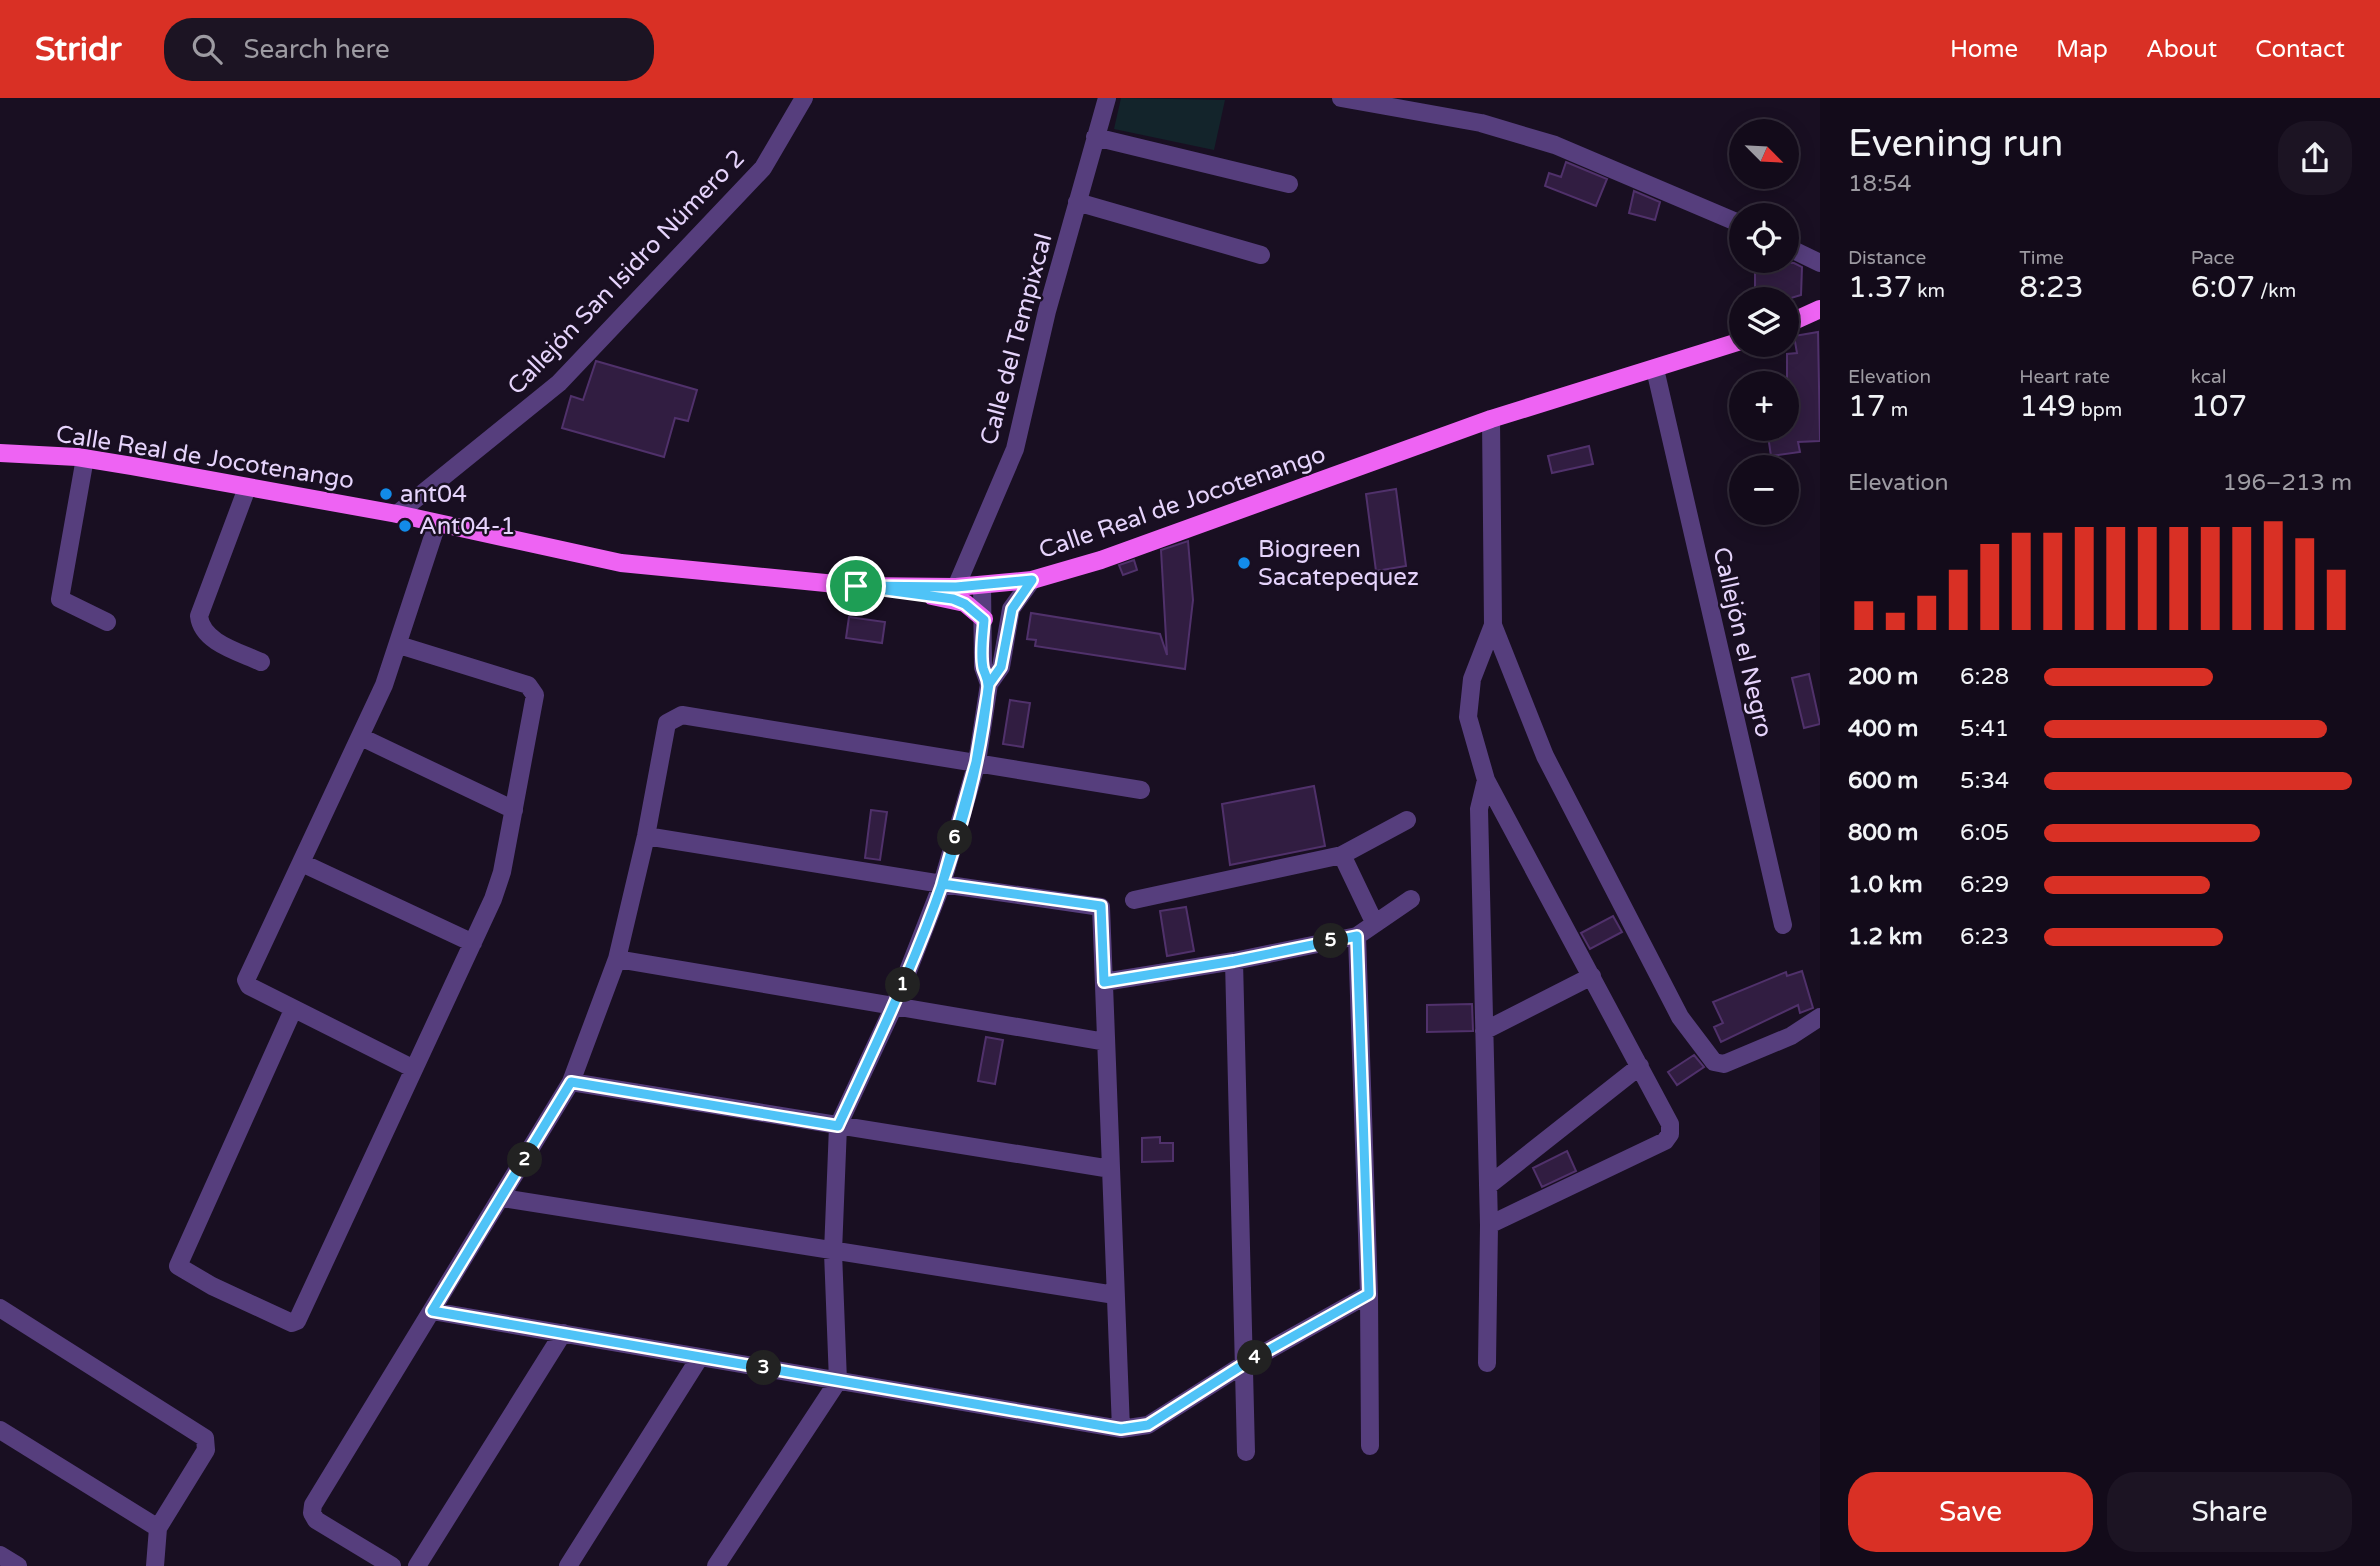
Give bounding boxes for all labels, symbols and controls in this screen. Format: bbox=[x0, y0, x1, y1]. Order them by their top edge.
search box bbox=[164, 18, 654, 81]
text: Stridr bbox=[35, 30, 122, 69]
icon: search bbox=[188, 30, 226, 68]
text: Search here bbox=[244, 34, 390, 65]
text: Home bbox=[1950, 35, 2018, 64]
text: Map bbox=[2056, 35, 2108, 64]
text: About bbox=[2146, 35, 2217, 64]
text: Contact bbox=[2255, 35, 2345, 64]
north arrow bbox=[1729, 119, 1799, 189]
map controls bbox=[1729, 119, 1799, 525]
text: Evening run bbox=[1848, 121, 2063, 167]
button: share bbox=[2278, 121, 2352, 195]
street label: Callejón San Isidro Número 2 bbox=[502, 144, 751, 401]
text: 18:54 bbox=[1848, 170, 1912, 198]
button: locate bbox=[1729, 203, 1799, 273]
street label: Calle del Tempixcal bbox=[974, 230, 1059, 448]
text: Distance bbox=[1848, 247, 1926, 269]
text: Time bbox=[2019, 247, 2064, 269]
text: Pace bbox=[2191, 247, 2234, 269]
text: 1.37 bbox=[1848, 269, 1912, 306]
text: 8:23 bbox=[2019, 269, 2084, 306]
text: 6:07 bbox=[2191, 269, 2255, 306]
text: km bbox=[1912, 280, 1945, 302]
text: /km bbox=[2255, 280, 2296, 302]
button: layers bbox=[1729, 287, 1799, 357]
text: Elevation bbox=[1848, 366, 1931, 388]
text: Heart rate bbox=[2019, 366, 2110, 388]
text: kcal bbox=[2191, 366, 2226, 388]
button: + bbox=[1729, 371, 1799, 441]
text: 17 bbox=[1848, 388, 1886, 425]
text: 149 bbox=[2019, 388, 2076, 425]
text: 107 bbox=[2191, 388, 2247, 425]
text: m bbox=[1886, 399, 1908, 421]
text: bpm bbox=[2076, 399, 2122, 421]
street label: Calle Real de Jocotenango bbox=[54, 420, 356, 495]
street label: Calle Real de Jocotenango bbox=[1035, 440, 1329, 565]
button: − bbox=[1729, 455, 1799, 525]
text: Elevation bbox=[1848, 469, 1949, 497]
text: 196–213 m bbox=[2223, 469, 2352, 497]
place label: ant04 bbox=[400, 480, 467, 509]
marker: ant04 bbox=[378, 486, 394, 502]
place label: Ant04-1 bbox=[419, 512, 516, 541]
marker: Ant04-1 bbox=[397, 518, 413, 534]
place label: Biogreen Sacatepequez bbox=[1258, 535, 1419, 592]
street label: Callejón el Negro bbox=[1707, 544, 1778, 740]
marker: Biogreen Sacatepequez bbox=[1236, 555, 1252, 571]
pin bbox=[826, 556, 886, 616]
icon: arrive bbox=[837, 567, 875, 605]
text: 200 m bbox=[1848, 663, 1918, 691]
text: 6:28 bbox=[1960, 663, 2009, 691]
text: 400 m bbox=[1848, 715, 1918, 743]
text: 5:41 bbox=[1960, 715, 2009, 743]
text: 600 m bbox=[1848, 767, 1918, 795]
text: 5:34 bbox=[1960, 767, 2009, 795]
text: 800 m bbox=[1848, 819, 1918, 847]
text: 6:05 bbox=[1960, 819, 2009, 847]
pin: 6 bbox=[937, 820, 972, 856]
text: 6 bbox=[949, 826, 960, 848]
text: 1.0 km bbox=[1848, 871, 1923, 899]
text: 6:29 bbox=[1960, 871, 2009, 899]
text: 1.2 km bbox=[1848, 923, 1923, 951]
text: 6:23 bbox=[1960, 923, 2009, 951]
pin: 5 bbox=[1314, 924, 1348, 958]
text: 5 bbox=[1325, 929, 1336, 951]
pin: 1 bbox=[886, 968, 920, 1002]
text: 1 bbox=[897, 973, 908, 995]
pin: 2 bbox=[508, 1142, 542, 1178]
text: 2 bbox=[519, 1148, 530, 1170]
pin: 4 bbox=[1238, 1340, 1272, 1376]
text: 4 bbox=[1249, 1346, 1260, 1368]
pin: 3 bbox=[746, 1350, 782, 1386]
text: 3 bbox=[758, 1356, 769, 1378]
button: Save bbox=[1848, 1472, 2093, 1552]
button: Share bbox=[2107, 1472, 2352, 1552]

